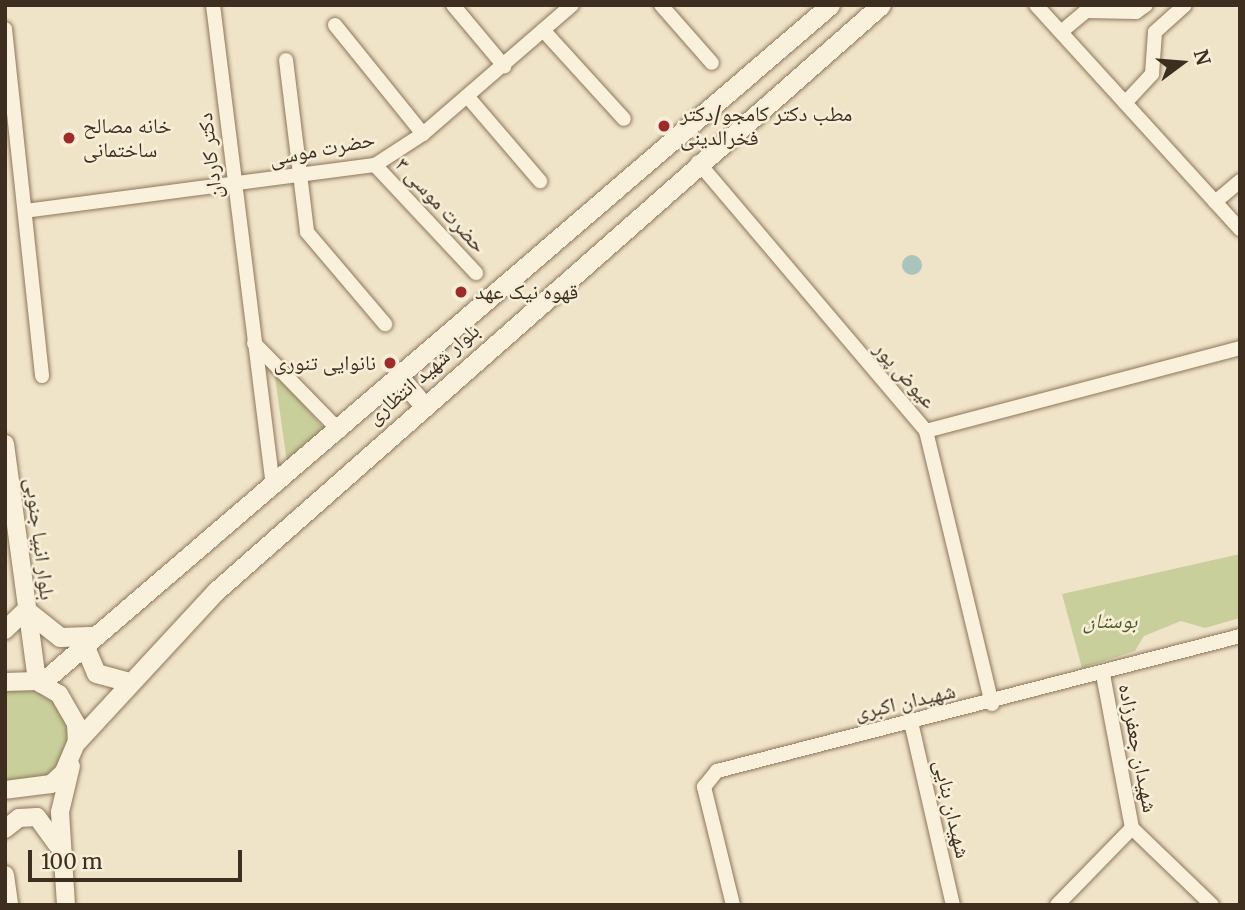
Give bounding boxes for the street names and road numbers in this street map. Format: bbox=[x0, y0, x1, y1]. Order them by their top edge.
street label: دکتر کاردان bbox=[192, 112, 228, 200]
street label: حضرت موسی bbox=[267, 126, 377, 172]
street label: حضرت موسی ۳ bbox=[390, 152, 492, 258]
street label: بلوار شهید انتظاری bbox=[361, 318, 485, 430]
street label: عیوض پور bbox=[868, 336, 942, 414]
street label: بلوار انبیا جنوبی bbox=[20, 476, 60, 602]
street label: شهیدان اکبری bbox=[852, 678, 958, 726]
street label: شهیدان جعفرزاده bbox=[1113, 681, 1163, 815]
street label: شهیدان بنایی bbox=[928, 757, 976, 861]

